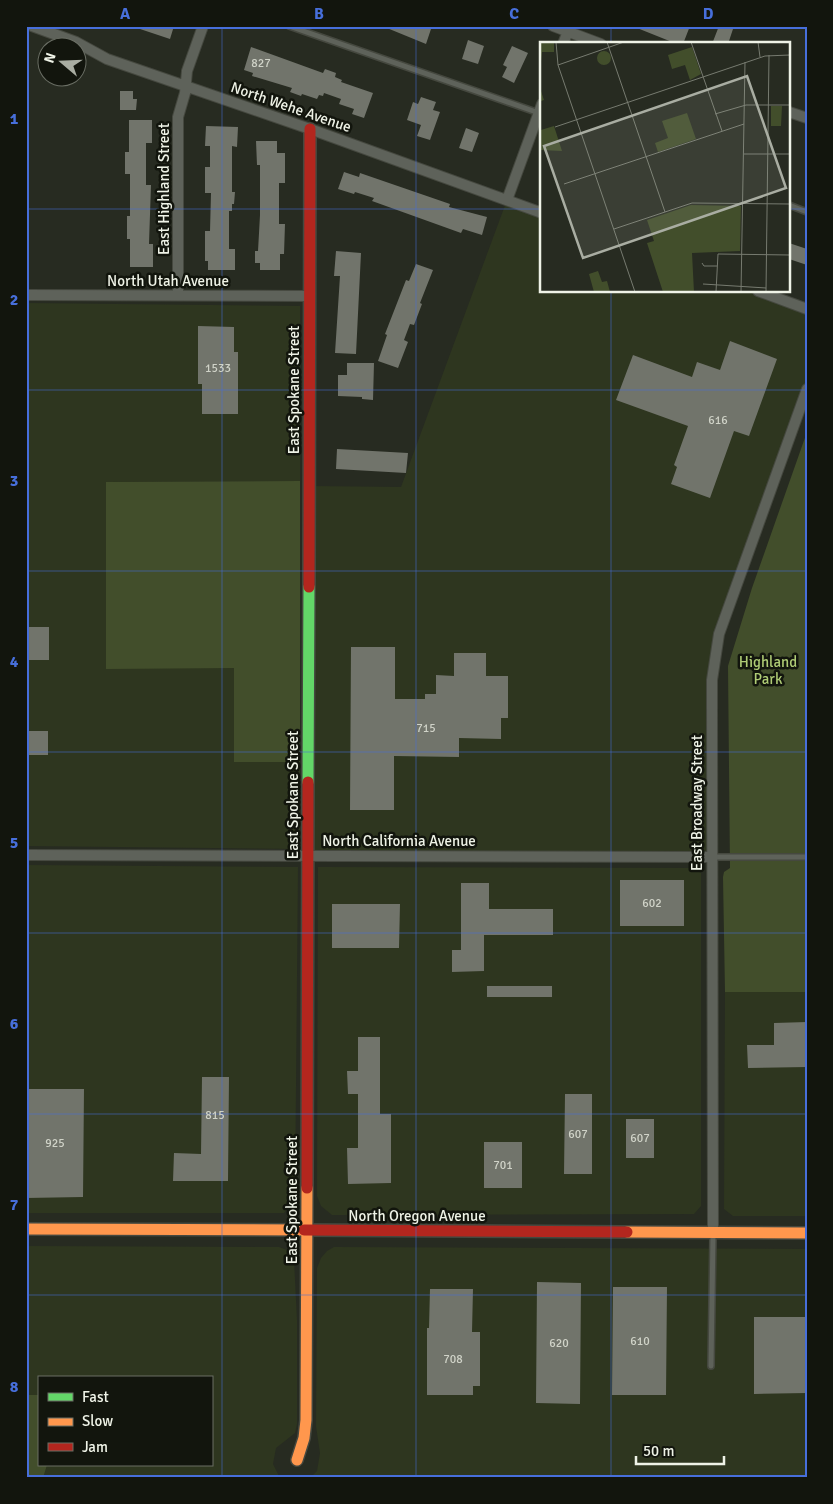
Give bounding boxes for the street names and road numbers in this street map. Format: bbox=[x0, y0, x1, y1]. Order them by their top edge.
street label: North Wehe Avenue bbox=[228, 78, 354, 136]
street label: East Highland Street bbox=[155, 123, 173, 255]
street label: North Utah Avenue bbox=[107, 272, 229, 290]
street label: East Spokane Street bbox=[285, 326, 303, 454]
street label: East Spokane Street bbox=[284, 731, 302, 859]
street label: East Broadway Street bbox=[688, 735, 706, 871]
street label: North California Avenue bbox=[322, 832, 476, 850]
street label: East Spokane Street bbox=[283, 1136, 301, 1264]
street label: North Oregon Avenue bbox=[348, 1207, 486, 1225]

